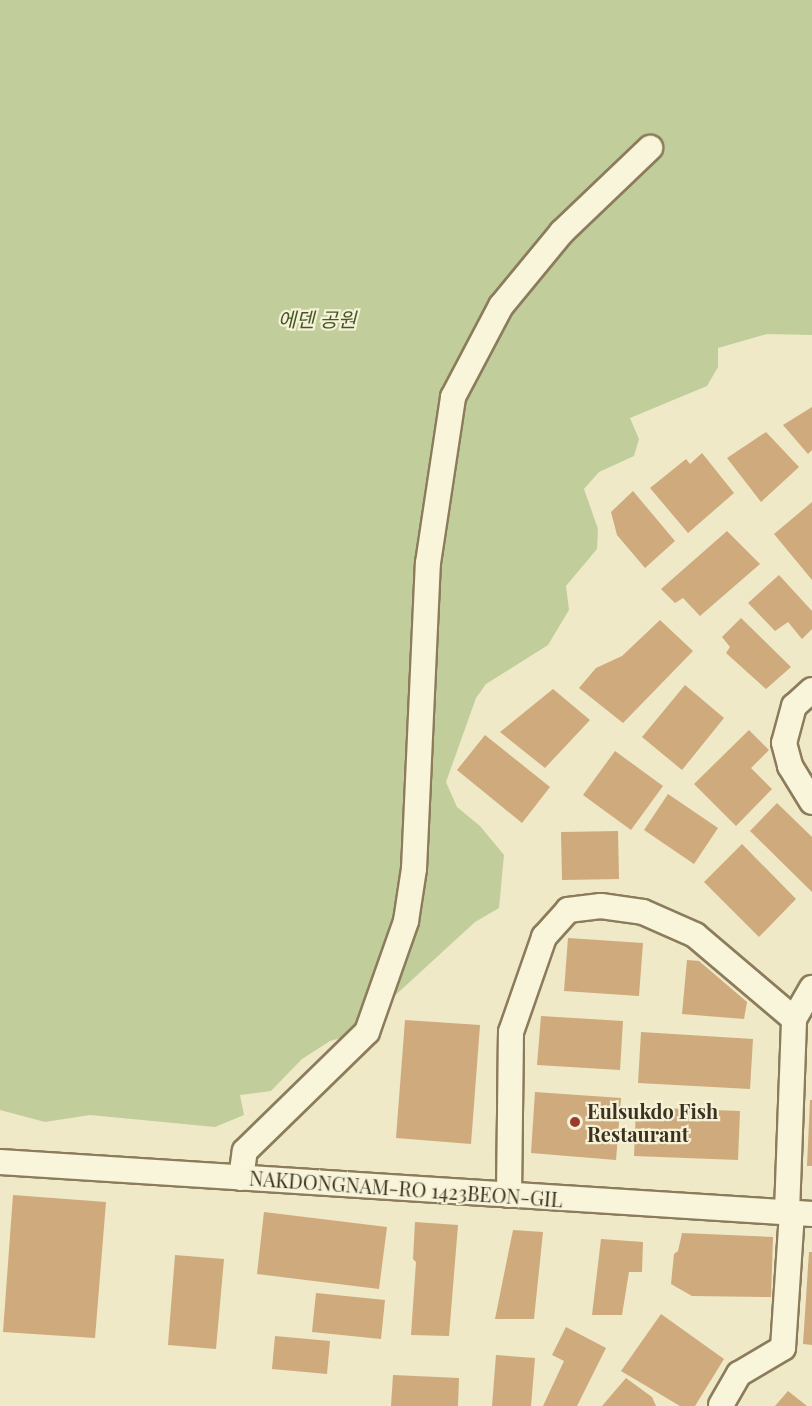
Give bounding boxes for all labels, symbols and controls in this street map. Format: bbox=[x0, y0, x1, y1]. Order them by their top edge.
park label: 에덴 공원 bbox=[278, 306, 356, 330]
place label: Eulsukdo Fish Restaurant bbox=[587, 1098, 718, 1145]
marker: Eulsukdo Fish Restaurant bbox=[568, 1115, 582, 1129]
street label: NAKDONGNAM-RO 1423BEON-GIL bbox=[249, 1165, 563, 1211]

